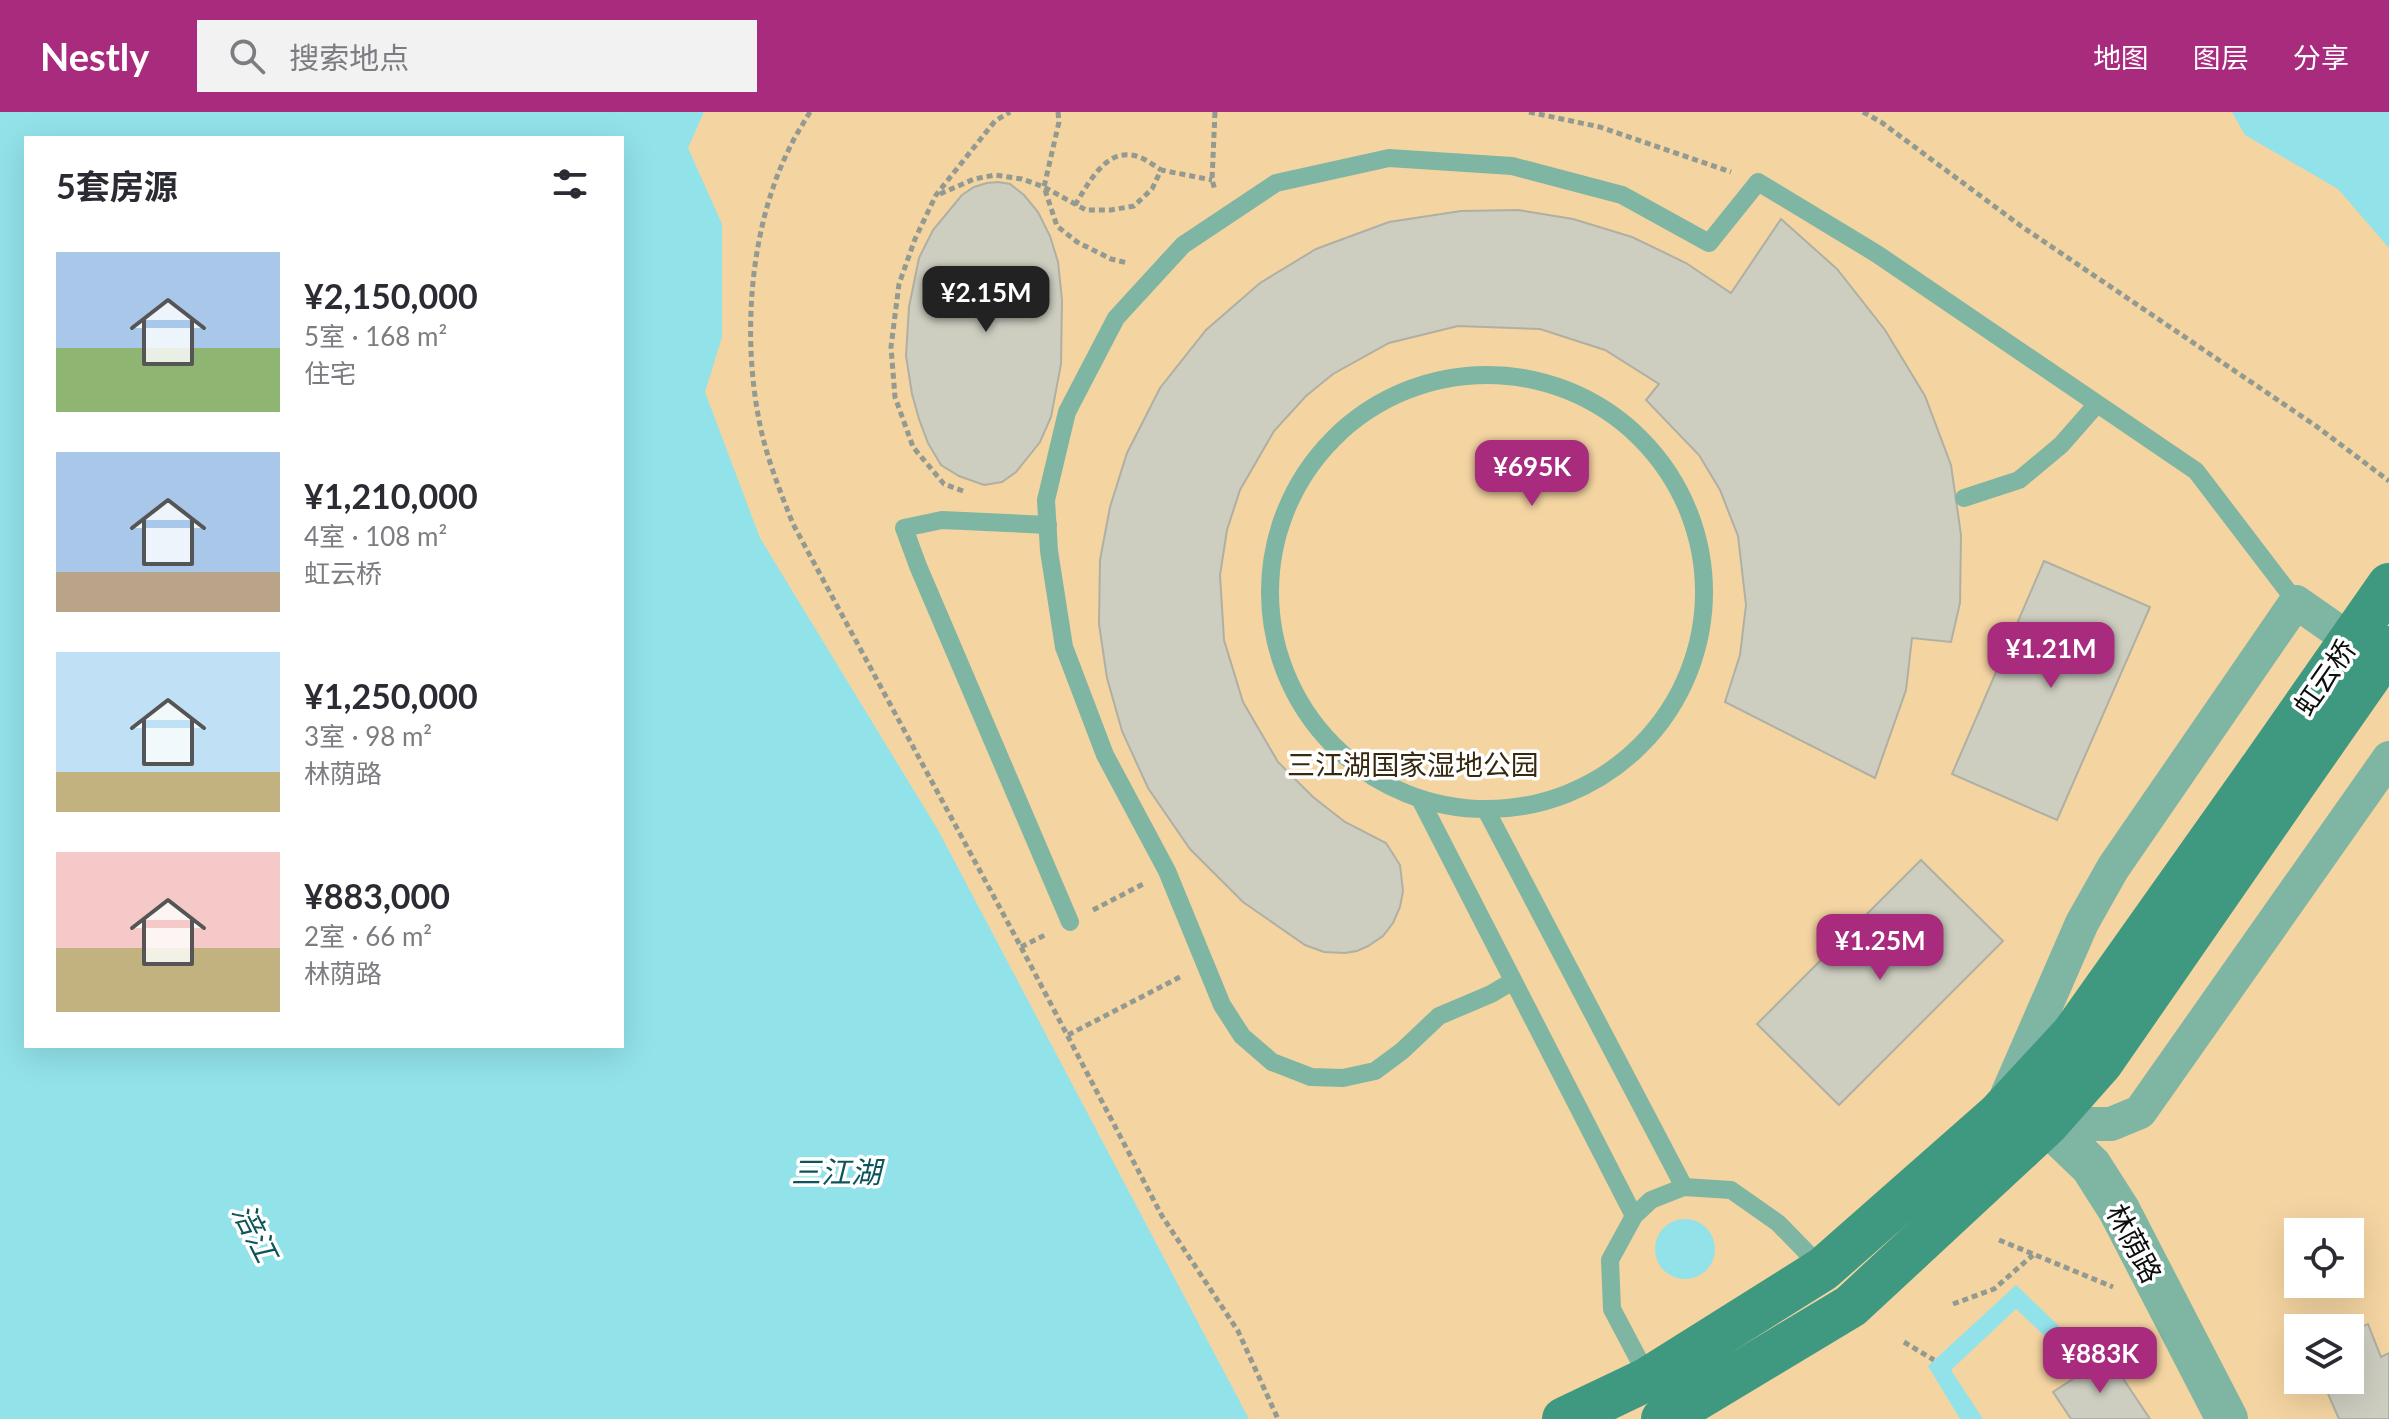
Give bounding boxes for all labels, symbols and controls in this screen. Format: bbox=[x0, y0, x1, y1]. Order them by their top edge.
search box bbox=[197, 20, 757, 92]
text: Nestly bbox=[40, 33, 149, 79]
icon: search bbox=[225, 34, 269, 78]
text: 搜索地点 bbox=[289, 39, 409, 75]
text: 地图 bbox=[2093, 40, 2149, 74]
text: 图层 bbox=[2193, 40, 2249, 74]
text: 分享 bbox=[2293, 40, 2349, 74]
icon: filters bbox=[548, 162, 592, 206]
text: 5套房源 bbox=[56, 165, 178, 206]
pin: ¥2.15M bbox=[921, 266, 1051, 334]
text: ¥2,150,000 bbox=[304, 275, 478, 316]
text: ¥2.15M bbox=[940, 276, 1032, 308]
icon: home bbox=[120, 284, 216, 380]
text: 5室 · 168 m² bbox=[304, 320, 447, 352]
text: 住宅 bbox=[304, 357, 356, 389]
pin: ¥695K bbox=[1476, 440, 1588, 508]
text: ¥695K bbox=[1493, 450, 1571, 482]
text: ¥1,210,000 bbox=[304, 475, 478, 516]
icon: home bbox=[120, 484, 216, 580]
text: 4室 · 108 m² bbox=[304, 520, 447, 552]
text: 虹云桥 bbox=[304, 557, 382, 589]
pin: ¥1.21M bbox=[1986, 622, 2116, 690]
text: ¥1.21M bbox=[2005, 632, 2097, 664]
street label: 虹云桥 bbox=[2286, 633, 2362, 721]
text: ¥1,250,000 bbox=[304, 675, 478, 716]
icon: home bbox=[120, 684, 216, 780]
text: 3室 · 98 m² bbox=[304, 720, 432, 752]
park label: 三江湖国家湿地公园 bbox=[1287, 747, 1539, 781]
text: 林荫路 bbox=[304, 757, 382, 789]
text: ¥883,000 bbox=[304, 875, 450, 916]
icon: home bbox=[120, 884, 216, 980]
pin: ¥1.25M bbox=[1815, 914, 1945, 982]
text: 2室 · 66 m² bbox=[304, 920, 432, 952]
text: ¥1.25M bbox=[1834, 924, 1926, 956]
text: 林荫路 bbox=[304, 957, 382, 989]
water label: 三江湖 bbox=[791, 1153, 885, 1189]
water label: 涪江 bbox=[226, 1197, 287, 1270]
street label: 林荫路 bbox=[2100, 1198, 2170, 1288]
map controls bbox=[2284, 1218, 2364, 1394]
button: locate bbox=[2284, 1218, 2364, 1298]
button: layers bbox=[2284, 1314, 2364, 1394]
pin: ¥883K bbox=[2044, 1327, 2156, 1395]
text: ¥883K bbox=[2061, 1337, 2139, 1369]

